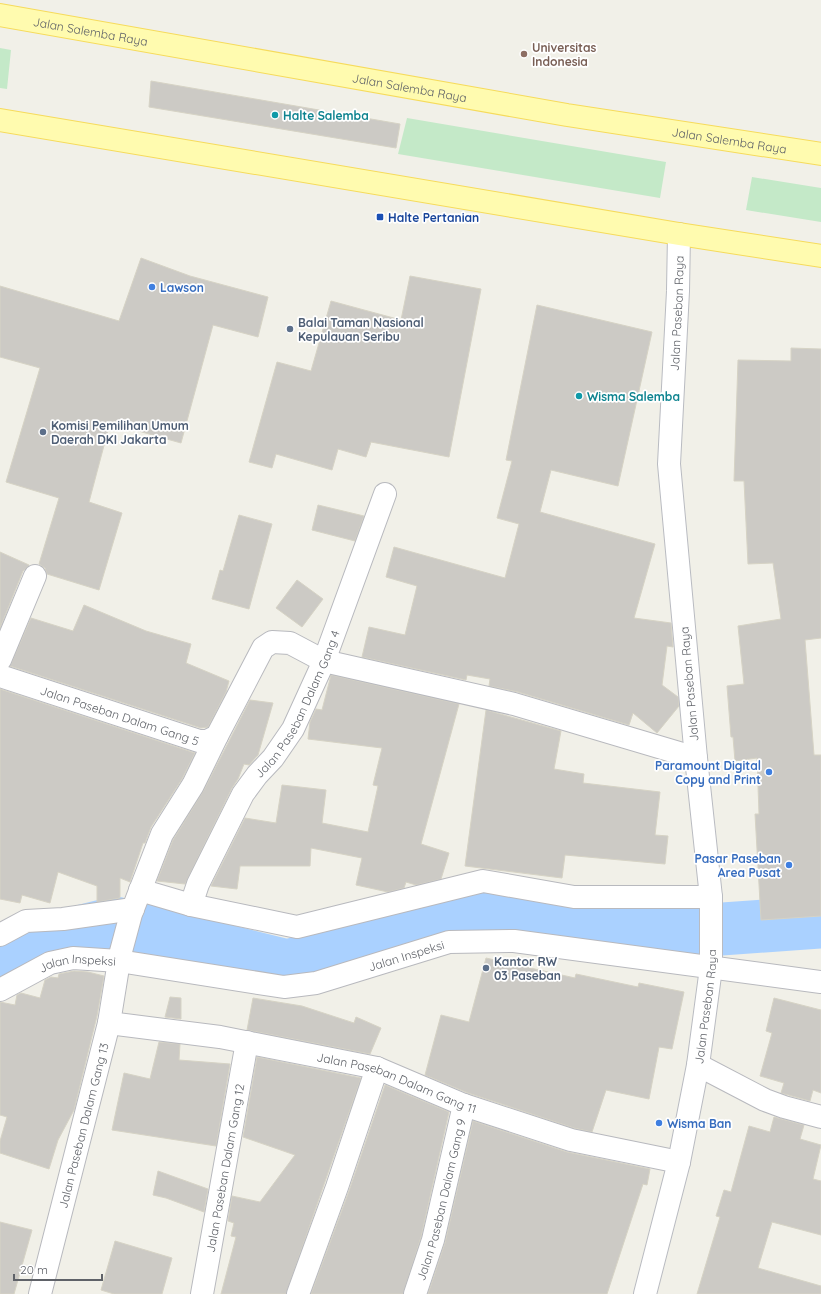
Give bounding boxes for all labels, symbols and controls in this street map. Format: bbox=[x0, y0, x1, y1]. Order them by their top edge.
street label: Jalan Salemba Raya bbox=[32, 14, 149, 48]
place label: Universitas Indonesia bbox=[532, 40, 596, 69]
marker: Universitas Indonesia bbox=[519, 49, 529, 59]
street label: Jalan Salemba Raya bbox=[351, 70, 468, 105]
place label: Halte Salemba bbox=[283, 108, 369, 123]
marker: Halte Salemba bbox=[270, 110, 280, 120]
street label: Jalan Salemba Raya bbox=[671, 124, 788, 156]
place label: Halte Pertanian bbox=[388, 210, 479, 225]
marker: Halte Pertanian bbox=[375, 212, 385, 222]
street label: Jalan Paseban Raya bbox=[666, 255, 686, 371]
place label: Lawson bbox=[160, 280, 204, 295]
marker: Lawson bbox=[147, 282, 157, 292]
place label: Balai Taman Nasional Kepulauan Seribu bbox=[298, 315, 424, 344]
marker: Balai Taman Nasional Kepulauan Seribu bbox=[285, 324, 295, 334]
place label: Wisma Salemba bbox=[587, 389, 680, 404]
marker: Wisma Salemba bbox=[574, 391, 584, 401]
place label: Komisi Pemilihan Umum Daerah DKI Jakarta bbox=[51, 418, 189, 447]
marker: Komisi Pemilihan Umum Daerah DKI Jakarta bbox=[38, 427, 48, 437]
street label: Jalan Paseban Raya bbox=[677, 626, 701, 742]
street label: Jalan Paseban Dalam Gang 4 bbox=[251, 628, 342, 780]
street label: Jalan Paseban Dalam Gang 5 bbox=[38, 682, 201, 748]
place label: Paramount Digital Copy and Print bbox=[655, 758, 761, 787]
marker: Paramount Digital Copy and Print bbox=[764, 767, 774, 777]
place label: Pasar Paseban Area Pusat bbox=[695, 851, 781, 880]
marker: Pasar Paseban Area Pusat bbox=[784, 860, 794, 870]
street label: Jalan Inspeksi bbox=[366, 936, 446, 974]
street label: Jalan Paseban Raya bbox=[691, 949, 719, 1065]
street label: Jalan Inspeksi bbox=[36, 950, 116, 975]
place label: Kantor RW 03 Paseban bbox=[494, 954, 561, 983]
marker: Kantor RW 03 Paseban bbox=[481, 963, 491, 973]
street label: Jalan Paseban Dalam Gang 13 bbox=[55, 1041, 111, 1210]
street label: Jalan Paseban Dalam Gang 11 bbox=[315, 1049, 479, 1116]
street label: Jalan Paseban Dalam Gang 12 bbox=[202, 1082, 247, 1253]
place label: Wisma Ban bbox=[667, 1116, 731, 1131]
street label: Jalan Paseban Dalam Gang 9 bbox=[413, 1117, 468, 1282]
marker: Wisma Ban bbox=[654, 1118, 664, 1128]
scale bar bbox=[14, 1256, 102, 1282]
text: 20 m bbox=[20, 1262, 48, 1277]

